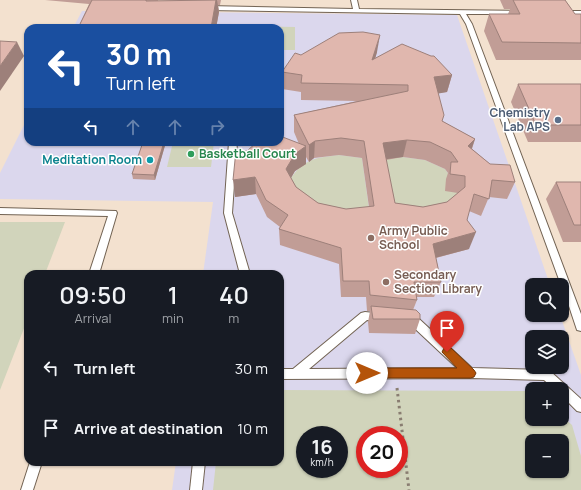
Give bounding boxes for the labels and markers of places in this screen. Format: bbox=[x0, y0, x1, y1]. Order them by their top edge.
place label: Chemistry Lab APS bbox=[489, 104, 550, 135]
marker: Chemistry Lab APS bbox=[553, 115, 563, 125]
place label: Basketball Court bbox=[199, 145, 296, 162]
marker: Basketball Court bbox=[186, 149, 196, 159]
place label: Meditation Room bbox=[42, 151, 142, 168]
marker: Meditation Room bbox=[145, 155, 155, 165]
place label: Army Public School bbox=[379, 222, 448, 253]
marker: Army Public School bbox=[366, 233, 376, 243]
place label: Secondary Section Library bbox=[394, 266, 482, 297]
marker: Secondary Section Library bbox=[381, 277, 391, 287]
pin bbox=[430, 311, 464, 352]

